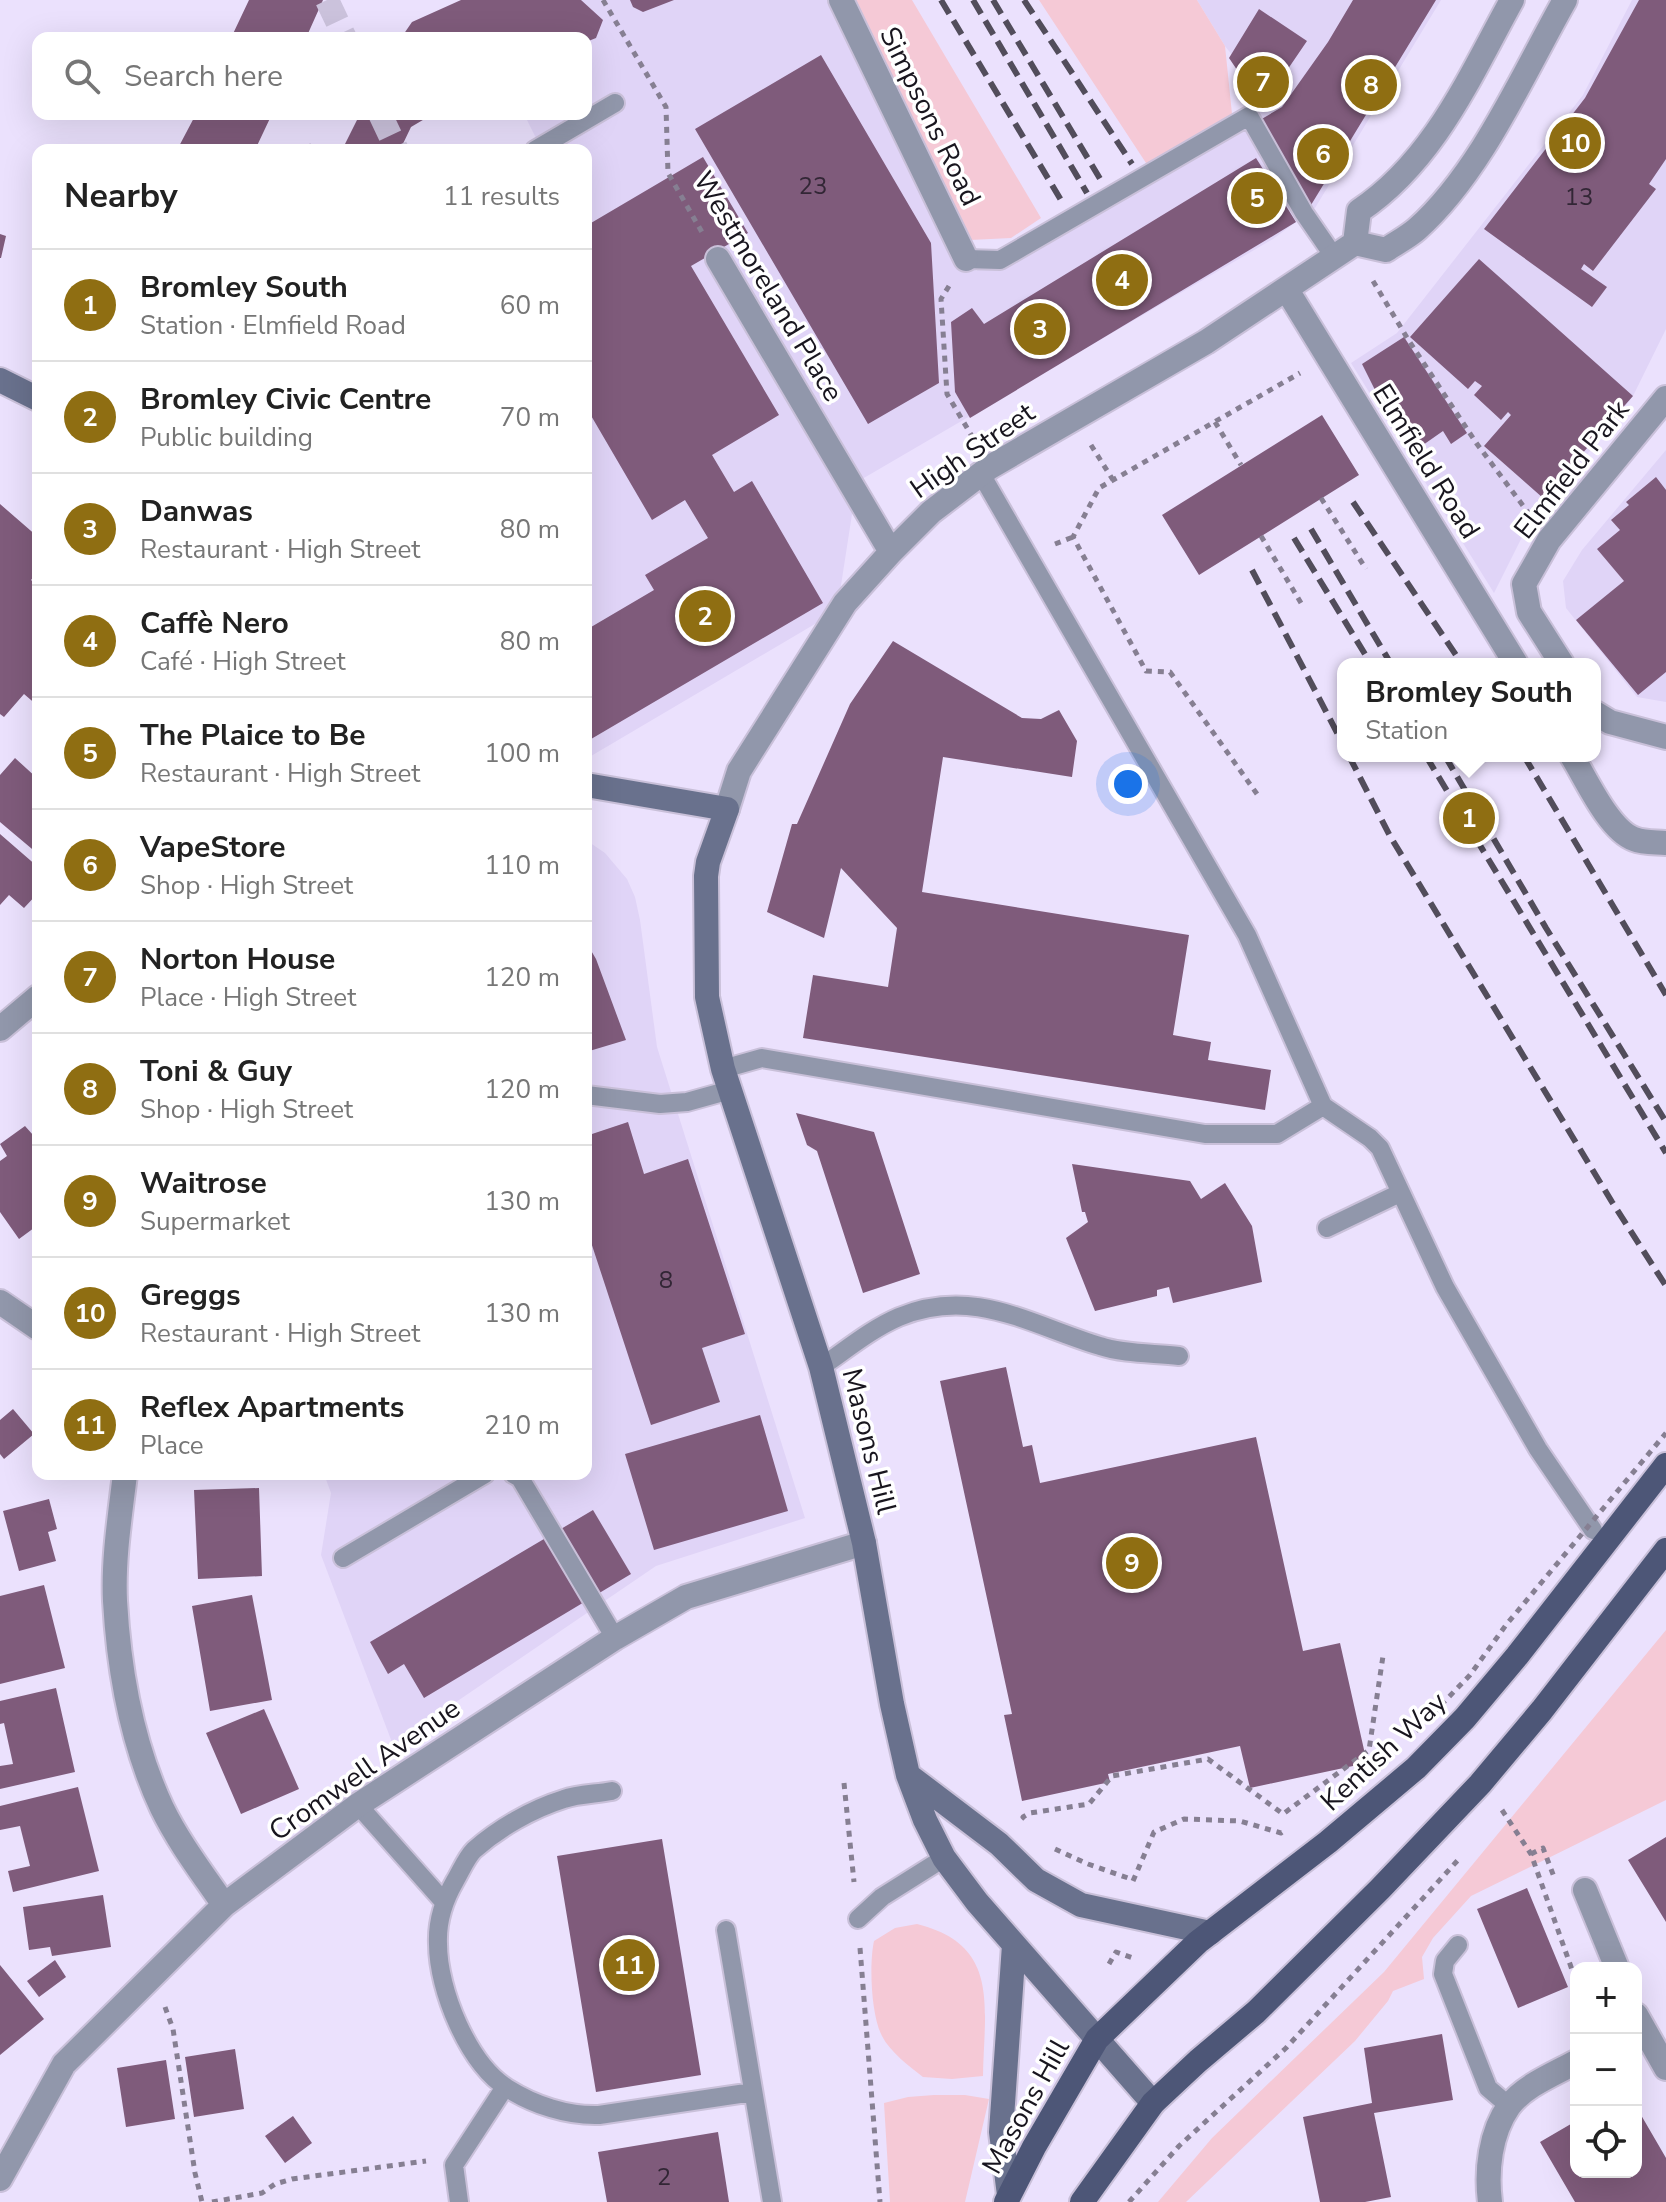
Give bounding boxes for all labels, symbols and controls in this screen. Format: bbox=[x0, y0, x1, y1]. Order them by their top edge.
street label: Simpsons Road bbox=[870, 21, 990, 212]
search box bbox=[32, 32, 592, 120]
pin: 7 bbox=[1237, 52, 1289, 112]
icon: search bbox=[60, 54, 104, 98]
pin: 8 bbox=[1345, 55, 1397, 115]
text: Search here bbox=[124, 56, 283, 97]
pin: 10 bbox=[1549, 113, 1601, 173]
pin: 6 bbox=[1297, 124, 1349, 184]
street label: Westmoreland Place bbox=[684, 164, 852, 409]
pin: 5 bbox=[1231, 168, 1283, 228]
house number: 23 bbox=[799, 170, 827, 202]
text: Nearby bbox=[64, 173, 178, 219]
text: 11 results bbox=[443, 179, 560, 214]
house number: 13 bbox=[1565, 181, 1593, 213]
pin: 4 bbox=[1096, 250, 1148, 310]
text: Bromley South bbox=[140, 267, 348, 308]
text: 1 bbox=[82, 288, 98, 323]
text: 60 m bbox=[500, 288, 560, 323]
pin: 3 bbox=[1014, 299, 1066, 359]
text: Station · Elmfield Road bbox=[140, 308, 406, 343]
street label: Elmfield Road bbox=[1363, 377, 1489, 546]
text: Bromley Civic Centre bbox=[140, 379, 431, 420]
street label: Elmfield Park bbox=[1505, 391, 1639, 547]
street label: High Street bbox=[903, 394, 1042, 508]
text: 2 bbox=[82, 400, 98, 435]
text: 70 m bbox=[500, 400, 560, 435]
text: Public building bbox=[140, 420, 313, 455]
text: Danwas bbox=[140, 491, 253, 532]
text: 3 bbox=[82, 512, 98, 547]
text: 80 m bbox=[500, 512, 560, 547]
text: Restaurant · High Street bbox=[140, 532, 420, 567]
pin: 2 bbox=[679, 586, 731, 646]
text: Caffè Nero bbox=[140, 603, 289, 644]
text: 4 bbox=[82, 624, 98, 659]
text: 80 m bbox=[500, 624, 560, 659]
text: Café · High Street bbox=[140, 644, 346, 679]
popup bbox=[1337, 658, 1601, 762]
text: Bromley South bbox=[1365, 672, 1573, 713]
text: Station bbox=[1365, 713, 1448, 748]
text: The Plaice to Be bbox=[140, 715, 366, 756]
text: 5 bbox=[82, 736, 98, 771]
text: 100 m bbox=[484, 736, 560, 771]
text: Restaurant · High Street bbox=[140, 756, 420, 791]
your location bbox=[1108, 764, 1148, 804]
pin: 1 bbox=[1443, 788, 1495, 848]
text: VapeStore bbox=[140, 827, 285, 868]
text: 6 bbox=[82, 848, 98, 883]
text: 110 m bbox=[484, 848, 560, 883]
text: Shop · High Street bbox=[140, 868, 353, 903]
text: Norton House bbox=[140, 939, 335, 980]
text: 7 bbox=[82, 960, 98, 995]
text: 120 m bbox=[484, 960, 560, 995]
text: Place · High Street bbox=[140, 980, 356, 1015]
text: Toni & Guy bbox=[140, 1051, 292, 1092]
text: 8 bbox=[82, 1072, 98, 1107]
text: 120 m bbox=[484, 1072, 560, 1107]
text: Shop · High Street bbox=[140, 1092, 353, 1127]
text: Waitrose bbox=[140, 1163, 267, 1204]
text: 9 bbox=[82, 1184, 98, 1219]
text: 130 m bbox=[484, 1184, 560, 1219]
text: Supermarket bbox=[140, 1204, 290, 1239]
house number: 8 bbox=[659, 1264, 673, 1296]
text: Greggs bbox=[140, 1275, 241, 1316]
text: 10 bbox=[74, 1296, 106, 1331]
text: 130 m bbox=[484, 1296, 560, 1331]
text: Restaurant · High Street bbox=[140, 1316, 420, 1351]
street label: Masons Hill bbox=[833, 1364, 906, 1519]
text: Reflex Apartments bbox=[140, 1387, 405, 1428]
text: 11 bbox=[74, 1408, 106, 1443]
text: 210 m bbox=[484, 1408, 560, 1443]
text: Place bbox=[140, 1428, 204, 1463]
pin: 9 bbox=[1106, 1533, 1158, 1593]
street label: Kentish Way bbox=[1313, 1683, 1455, 1820]
street label: Cromwell Avenue bbox=[261, 1690, 468, 1850]
pin: 11 bbox=[603, 1935, 655, 1995]
map controls bbox=[1570, 1962, 1642, 2178]
button: + bbox=[1570, 1962, 1642, 2034]
street label: Masons Hill bbox=[973, 2032, 1079, 2181]
button: − bbox=[1570, 2034, 1642, 2106]
button: locate bbox=[1570, 2106, 1642, 2178]
house number: 2 bbox=[657, 2161, 671, 2193]

